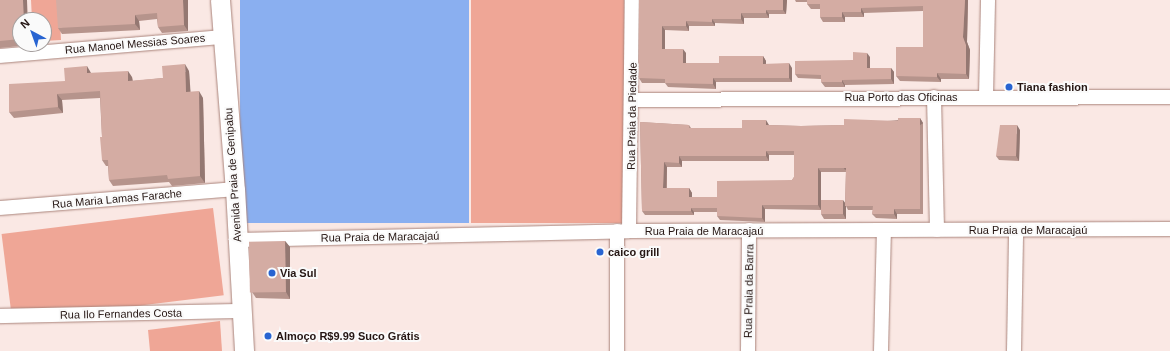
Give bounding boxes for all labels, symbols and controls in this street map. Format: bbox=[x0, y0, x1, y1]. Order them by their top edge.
north arrow bbox=[12, 12, 52, 52]
text: N bbox=[18, 17, 32, 31]
street label: Rua Manoel Messias Soares bbox=[64, 31, 206, 57]
street label: Rua Praia da Piedade bbox=[624, 62, 640, 170]
place label: Tiana fashion bbox=[1017, 80, 1088, 94]
marker: Tiana fashion bbox=[1004, 82, 1014, 92]
street label: Rua Porto das Oficinas bbox=[844, 90, 958, 104]
street label: Avenida Praia de Genipabu bbox=[222, 108, 244, 242]
street label: Rua Maria Lamas Farache bbox=[52, 187, 182, 211]
street label: Rua Praia de Maracajaú bbox=[969, 223, 1087, 237]
street label: Rua Praia de Maracajaú bbox=[645, 224, 763, 238]
street label: Rua Praia de Maracajaú bbox=[321, 229, 439, 245]
street label: Rua Praia da Barra bbox=[742, 244, 756, 338]
place label: caico grill bbox=[608, 245, 659, 259]
marker: caico grill bbox=[595, 247, 605, 257]
place label: Via Sul bbox=[280, 266, 316, 280]
marker: Via Sul bbox=[267, 268, 277, 278]
street label: Rua Ilo Fernandes Costa bbox=[60, 306, 182, 322]
place label: Almoço R$9.99 Suco Grátis bbox=[276, 329, 420, 343]
marker: Almoço R$9.99 Suco Grátis bbox=[263, 331, 273, 341]

